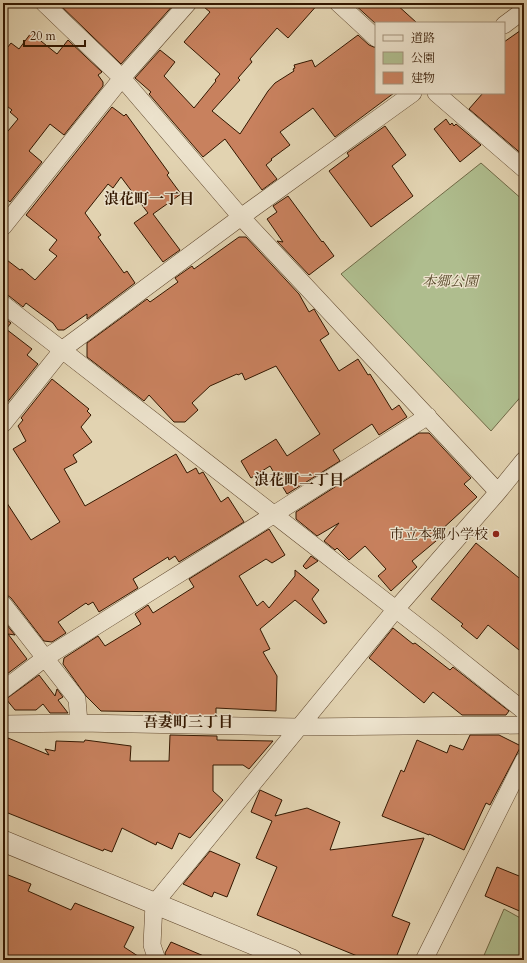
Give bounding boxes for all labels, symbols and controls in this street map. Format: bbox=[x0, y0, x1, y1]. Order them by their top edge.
scale bar bbox=[24, 22, 85, 48]
legend bbox=[375, 22, 505, 94]
text: 20 m bbox=[30, 28, 57, 44]
text: 道路 bbox=[411, 30, 435, 46]
text: 公園 bbox=[411, 50, 435, 66]
text: 建物 bbox=[411, 70, 435, 86]
district label: 浪花町一丁目 bbox=[104, 189, 194, 209]
park label: 本郷公園 bbox=[422, 272, 480, 291]
district label: 浪花町二丁目 bbox=[254, 470, 344, 490]
place label: 市立本郷小学校 bbox=[390, 525, 488, 544]
marker: 市立本郷小学校 bbox=[491, 529, 501, 539]
district label: 吾妻町三丁目 bbox=[143, 712, 233, 732]

